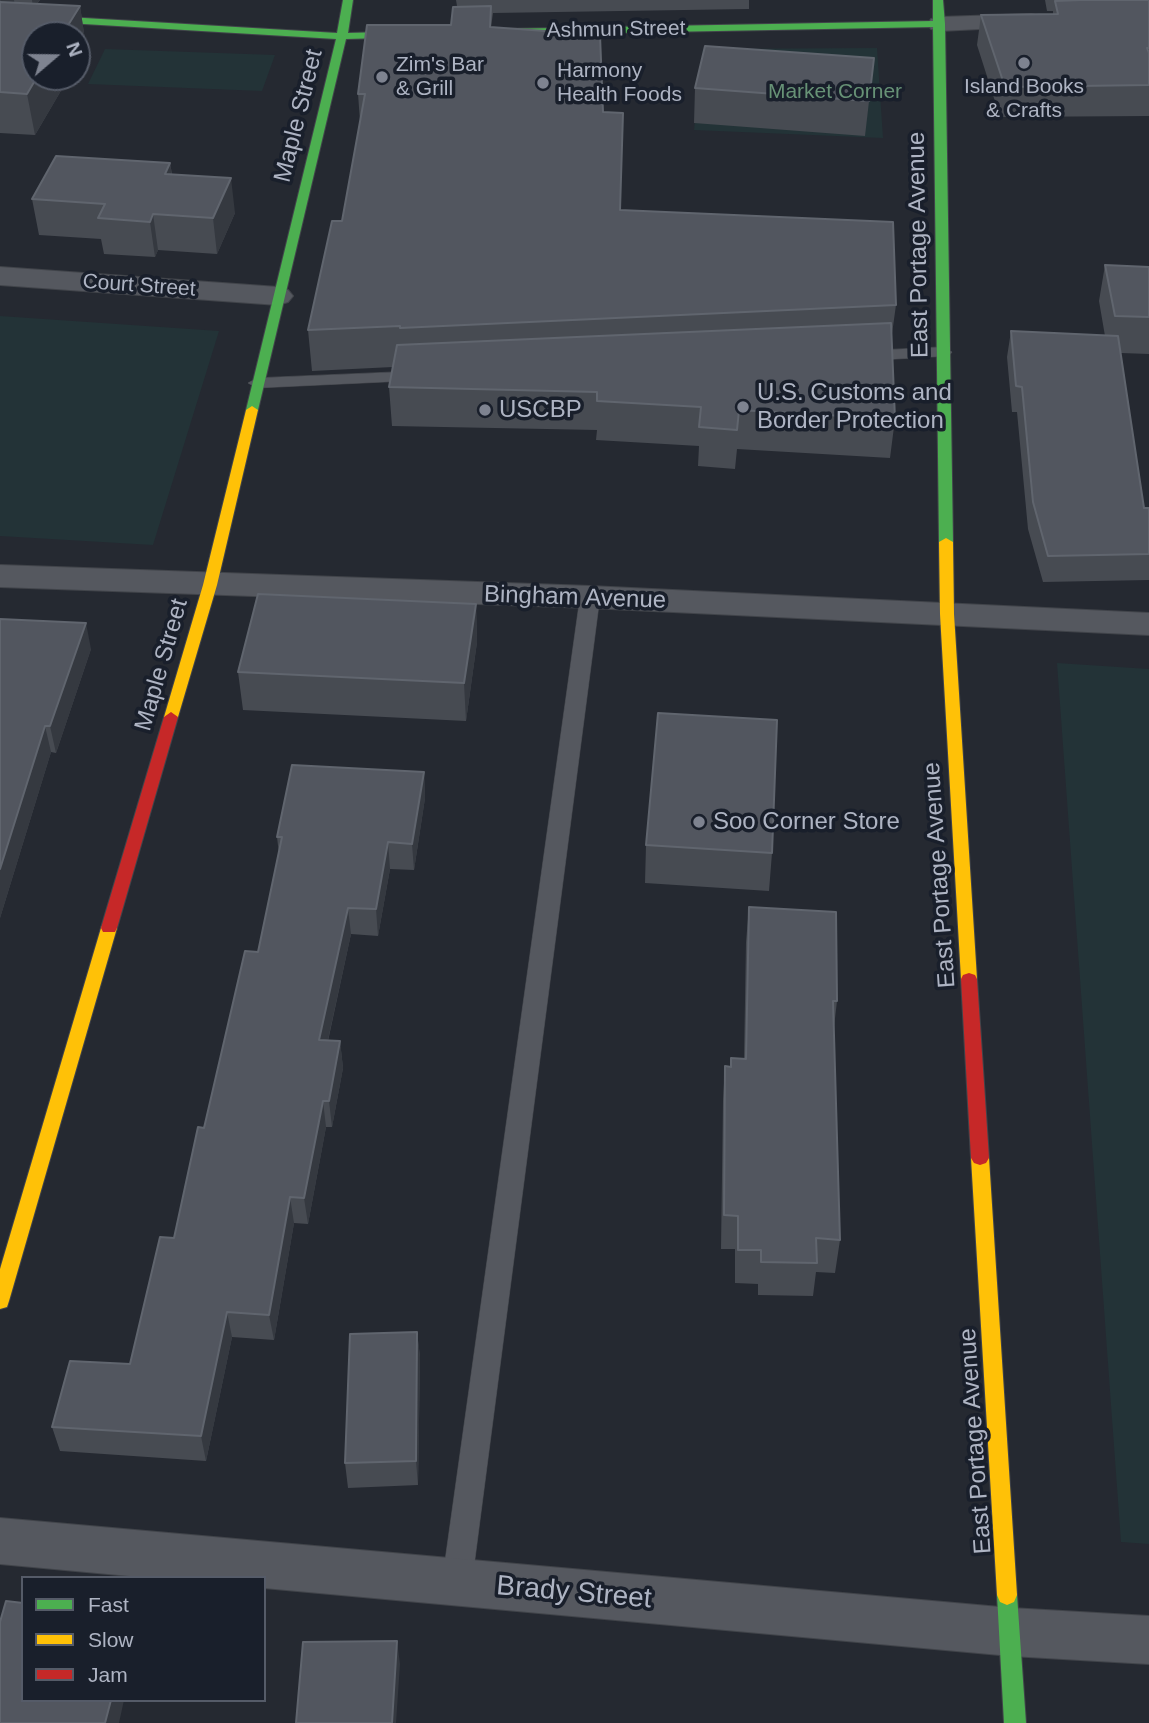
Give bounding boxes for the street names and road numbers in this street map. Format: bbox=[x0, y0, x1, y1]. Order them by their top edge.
street label: Ashmun Street bbox=[546, 16, 686, 44]
street label: Maple Street bbox=[269, 47, 329, 185]
street label: East Portage Avenue bbox=[903, 132, 935, 358]
street label: Court Street bbox=[82, 269, 196, 303]
street label: Bingham Avenue bbox=[483, 580, 667, 616]
street label: Maple Street bbox=[129, 596, 195, 734]
street label: East Portage Avenue bbox=[918, 761, 962, 989]
street label: East Portage Avenue bbox=[954, 1327, 998, 1555]
street label: Brady Street bbox=[495, 1569, 653, 1617]

